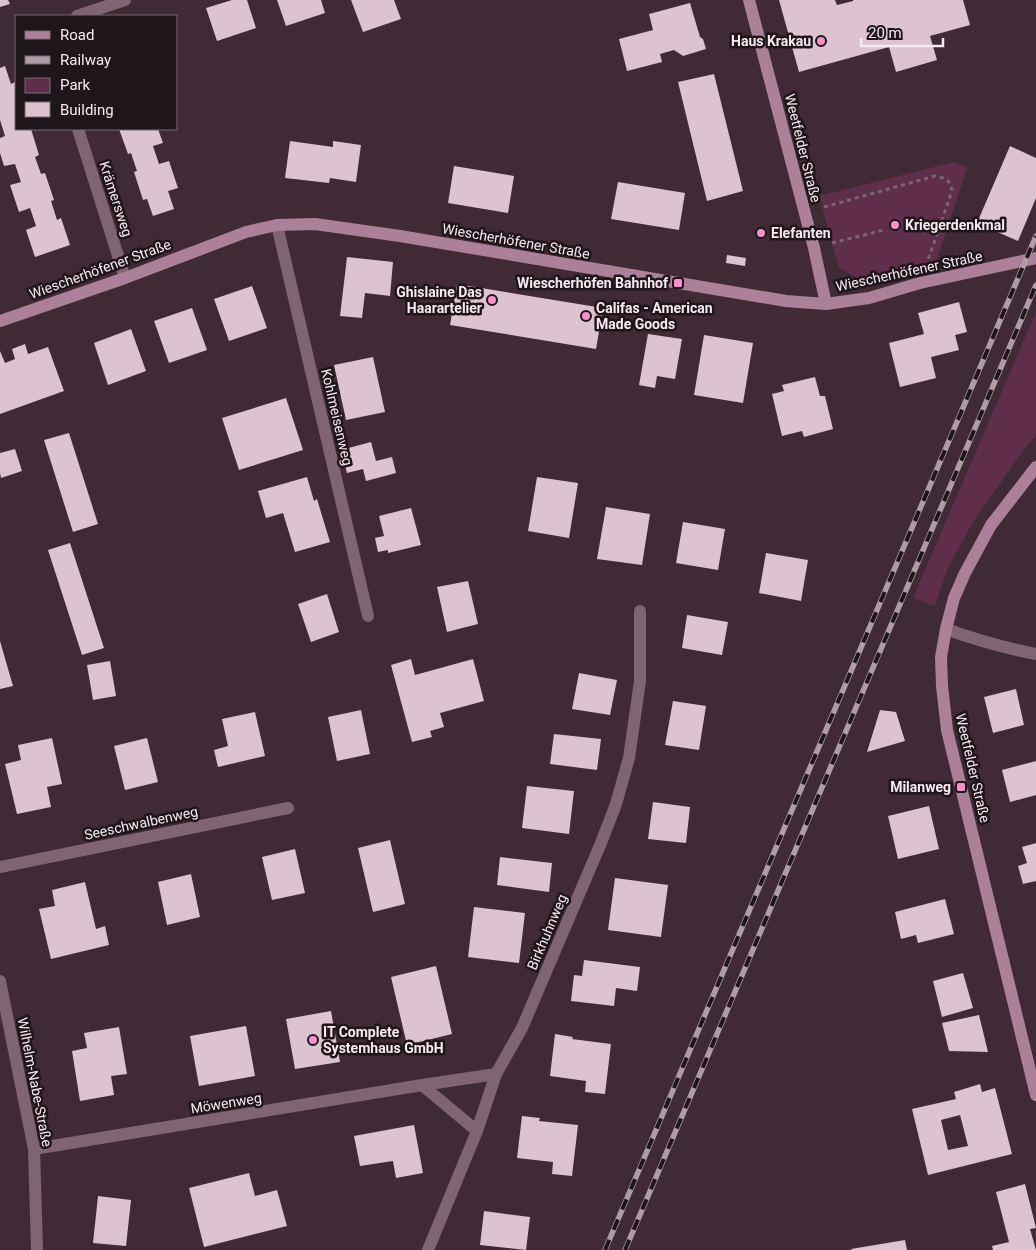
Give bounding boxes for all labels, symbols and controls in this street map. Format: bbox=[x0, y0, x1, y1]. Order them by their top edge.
legend bbox=[15, 15, 178, 130]
scale bar bbox=[861, 15, 944, 47]
text: 20 m bbox=[868, 24, 902, 42]
text: Road bbox=[60, 26, 94, 44]
place label: Haus Krakau bbox=[731, 33, 811, 49]
marker: Haus Krakau bbox=[815, 35, 827, 47]
text: Railway bbox=[60, 51, 111, 69]
text: Park bbox=[60, 76, 91, 94]
street label: Weetfelder Straße bbox=[782, 92, 824, 204]
text: Building bbox=[60, 101, 114, 119]
street label: Krämersweg bbox=[96, 159, 136, 239]
place label: Kriegerdenkmal bbox=[905, 217, 1005, 233]
marker: Kriegerdenkmal bbox=[889, 219, 901, 231]
street label: Wiescherhöfener Straße bbox=[441, 220, 591, 262]
place label: Elefanten bbox=[771, 225, 831, 241]
marker: Elefanten bbox=[755, 227, 767, 239]
street label: Wiescherhöfener Straße bbox=[27, 236, 173, 302]
street label: Wiescherhöfener Straße bbox=[834, 248, 984, 294]
place label: Wiescherhöfen Bahnhof bbox=[517, 275, 669, 291]
marker: Wiescherhöfen Bahnhof bbox=[672, 277, 684, 289]
place label: Ghislaine Das Haarartelier bbox=[396, 284, 482, 316]
marker: Ghislaine Das Haarartelier bbox=[486, 294, 498, 306]
place label: Califas - American Made Goods bbox=[596, 300, 713, 332]
marker: Califas - American Made Goods bbox=[580, 310, 592, 322]
street label: Kohlmeisenweg bbox=[318, 367, 356, 467]
street label: Weetfelder Straße bbox=[953, 712, 993, 824]
place label: Milanweg bbox=[890, 779, 951, 795]
marker: Milanweg bbox=[955, 781, 967, 793]
street label: Seeschwalbenweg bbox=[83, 803, 199, 843]
street label: Birkhuhnweg bbox=[524, 892, 570, 972]
street label: Wilhelm-Nabe-Straße bbox=[15, 1016, 55, 1148]
place label: IT Complete Systemhaus GmbH bbox=[323, 1024, 444, 1056]
marker: IT Complete Systemhaus GmbH bbox=[307, 1034, 319, 1046]
street label: Möwenweg bbox=[189, 1089, 263, 1117]

